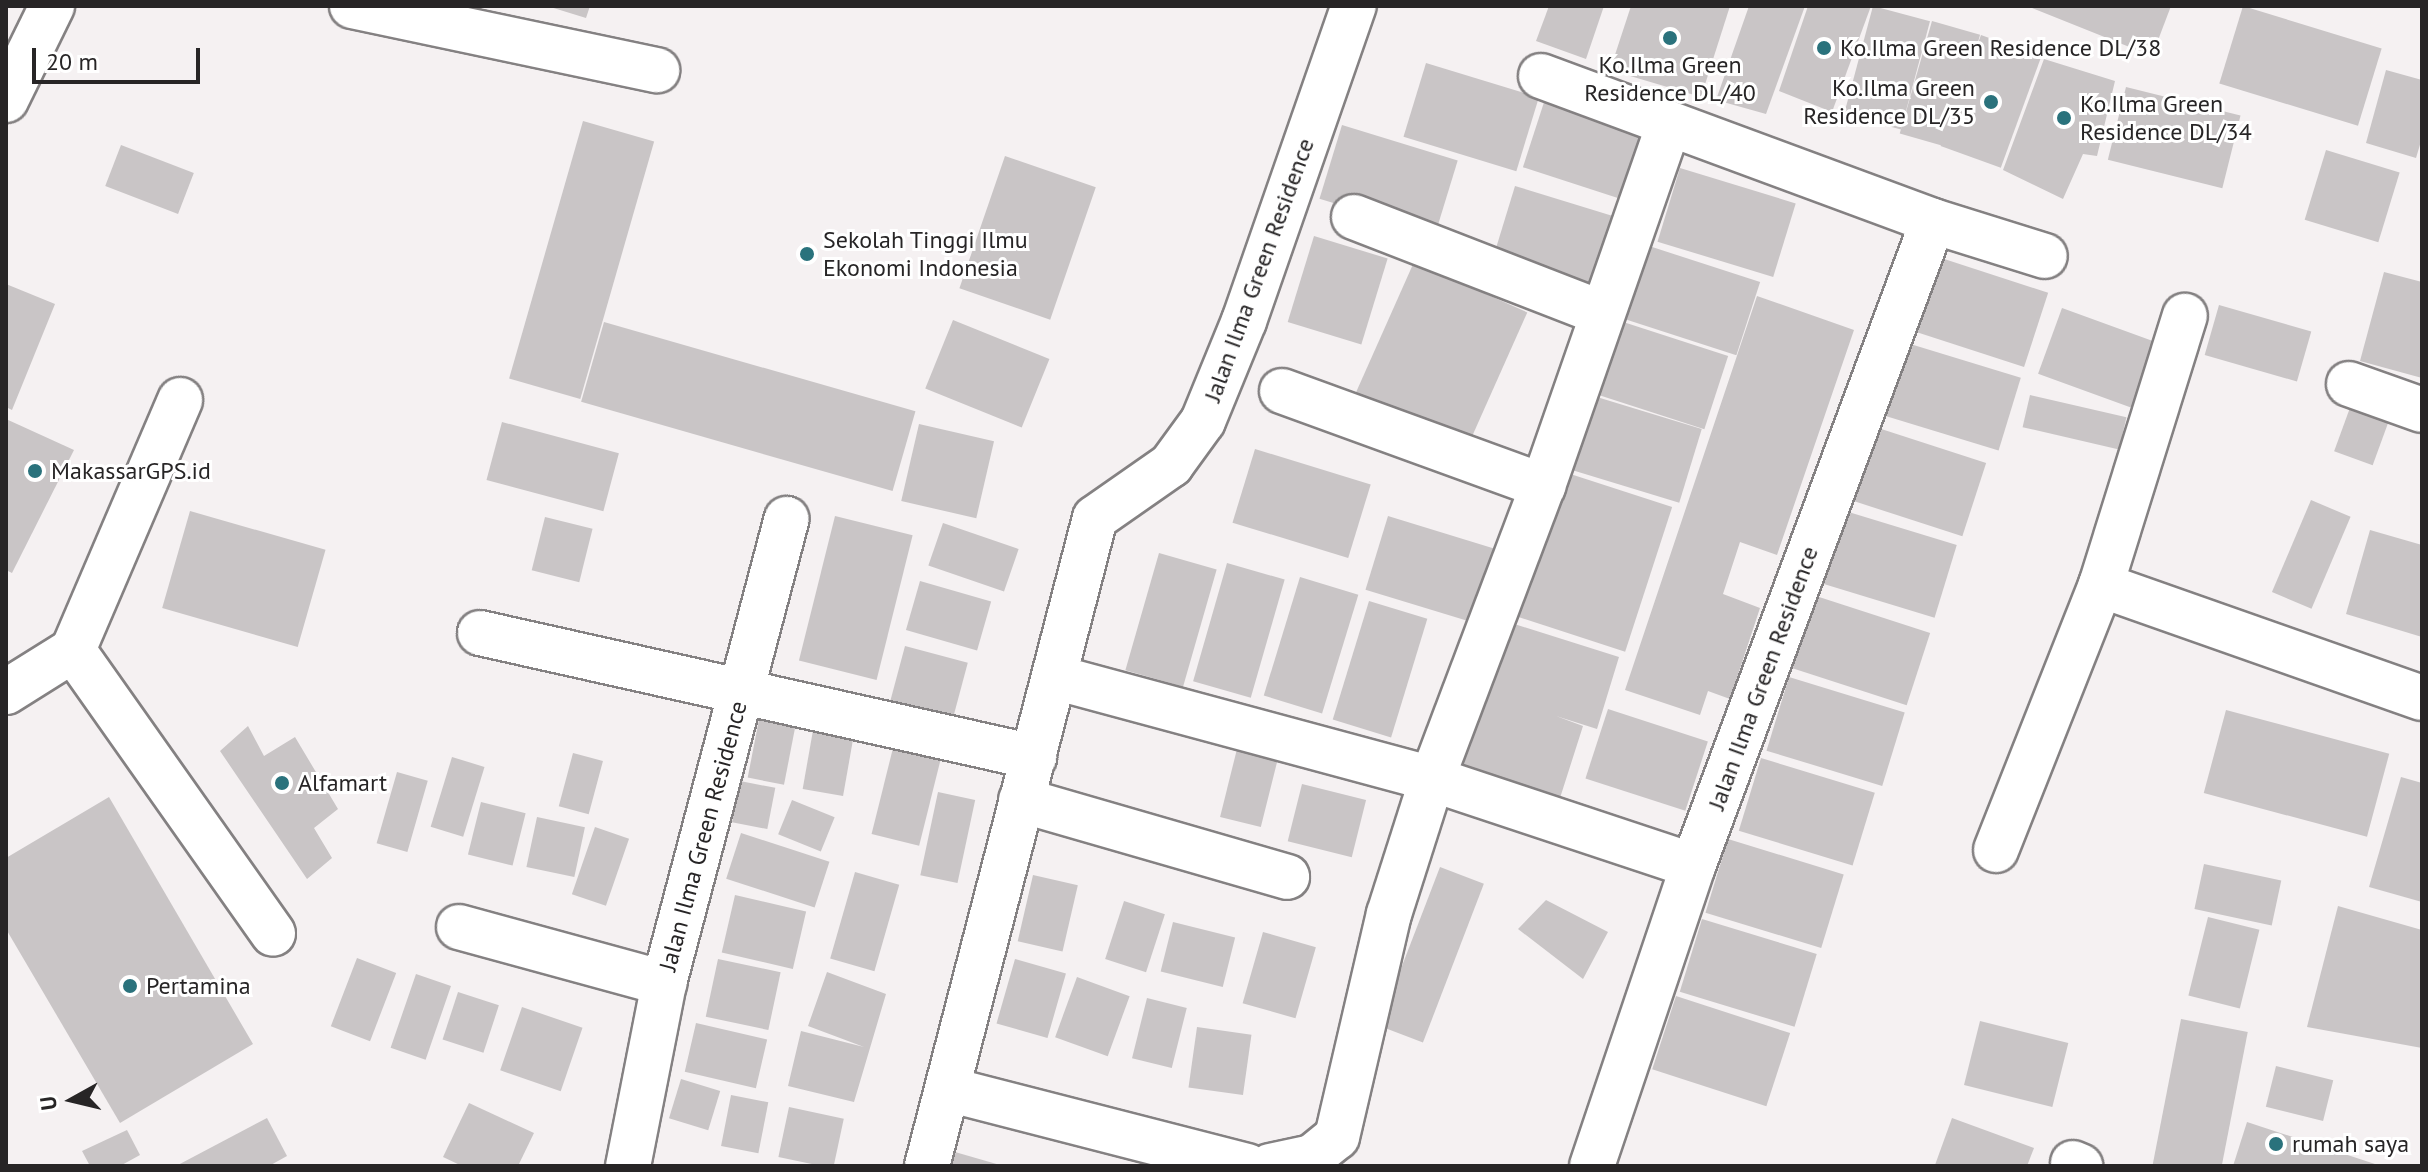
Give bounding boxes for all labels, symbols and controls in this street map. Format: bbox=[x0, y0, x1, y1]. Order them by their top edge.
marker: Ko.Ilma Green Residence DL/40 bbox=[1661, 29, 1679, 47]
scale bar bbox=[36, 32, 204, 82]
place label: Ko.Ilma Green Residence DL/38 bbox=[1840, 34, 2161, 62]
marker: Ko.Ilma Green Residence DL/38 bbox=[1815, 39, 1833, 57]
text: 20 m bbox=[46, 46, 98, 77]
place label: Ko.Ilma Green Residence DL/40 bbox=[1584, 51, 1756, 107]
place label: Ko.Ilma Green Residence DL/35 bbox=[1803, 74, 1975, 130]
place label: Ko.Ilma Green Residence DL/34 bbox=[2080, 90, 2252, 146]
marker: Ko.Ilma Green Residence DL/35 bbox=[1982, 93, 2000, 111]
marker: Ko.Ilma Green Residence DL/34 bbox=[2055, 109, 2073, 127]
street label: Jalan Ilma Green Residence bbox=[1198, 134, 1320, 406]
place label: Sekolah Tinggi Ilmu Ekonomi Indonesia bbox=[823, 226, 1028, 282]
marker: Sekolah Tinggi Ilmu Ekonomi Indonesia bbox=[798, 245, 816, 263]
place label: MakassarGPS.id bbox=[51, 457, 211, 485]
marker: MakassarGPS.id bbox=[26, 462, 44, 480]
street label: Jalan Ilma Green Residence bbox=[1702, 542, 1824, 814]
street label: Jalan Ilma Green Residence bbox=[653, 698, 753, 974]
place label: Alfamart bbox=[298, 769, 387, 797]
marker: Alfamart bbox=[273, 774, 291, 792]
place label: Pertamina bbox=[146, 972, 251, 1000]
marker: Pertamina bbox=[121, 977, 139, 995]
north arrow bbox=[32, 1060, 112, 1140]
text: U bbox=[33, 1095, 63, 1112]
place label: rumah saya bbox=[2292, 1130, 2409, 1158]
marker: rumah saya bbox=[2267, 1135, 2285, 1153]

